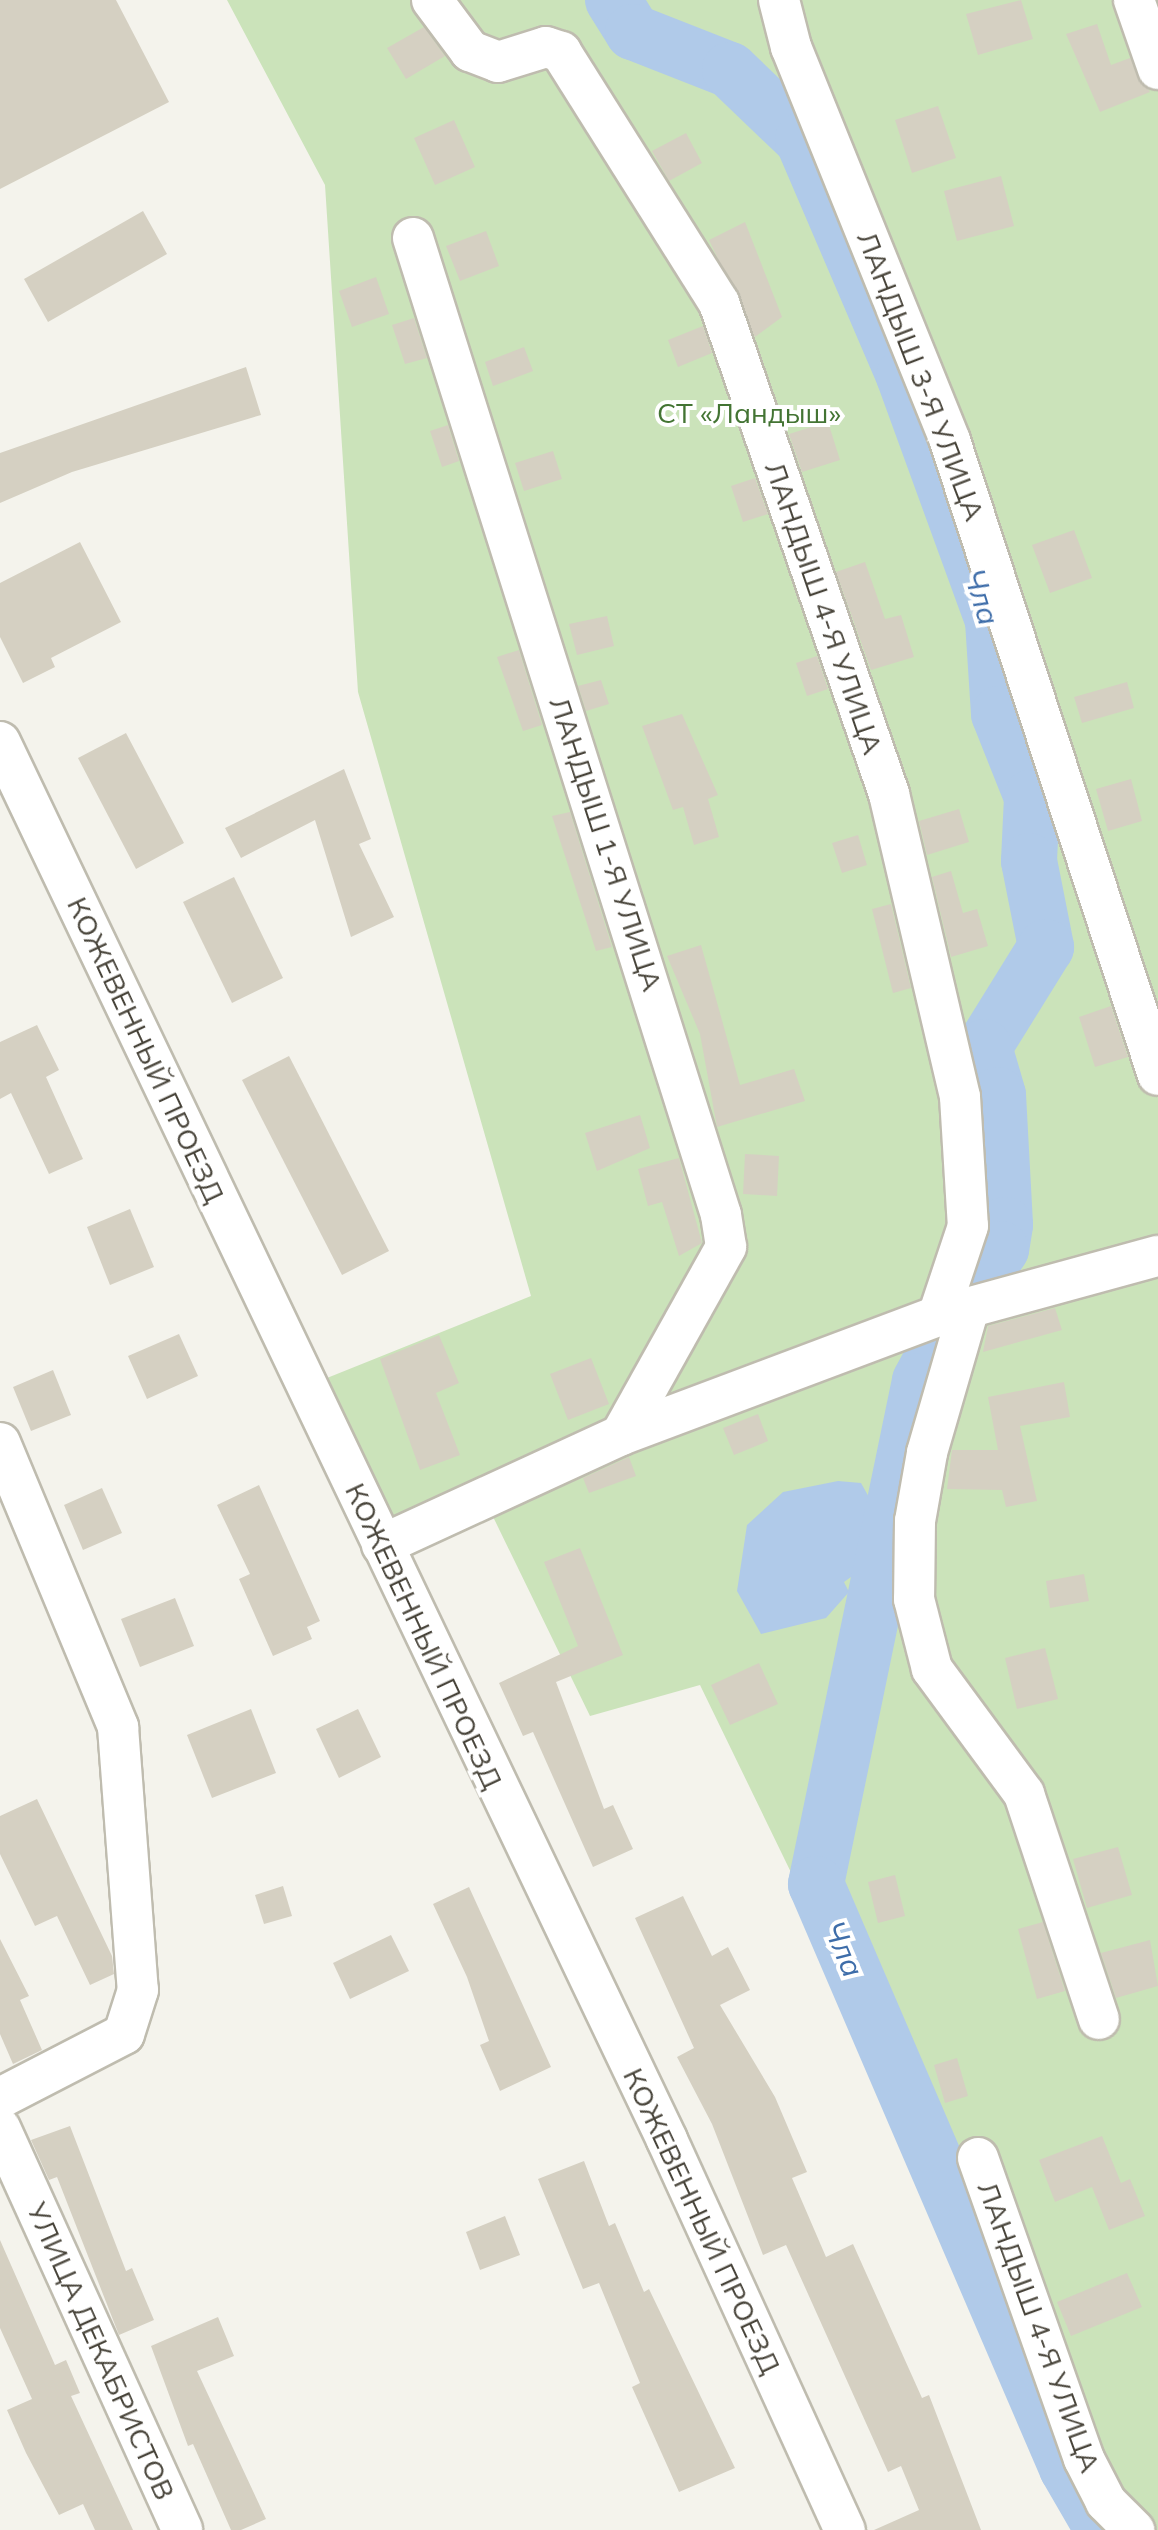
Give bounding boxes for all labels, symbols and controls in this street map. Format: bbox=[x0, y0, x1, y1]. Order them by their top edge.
street label: ЛАНДЫШ 3-Я УЛИЦА bbox=[850, 227, 992, 525]
park label: СТ «Ландыш» bbox=[657, 396, 841, 430]
street label: ЛАНДЫШ 4-Я УЛИЦА bbox=[758, 457, 890, 759]
water label: Чла bbox=[957, 565, 1007, 629]
street label: ЛАНДЫШ 1-Я УЛИЦА bbox=[543, 693, 669, 995]
street label: КОЖЕВЕННЫЙ ПРОЕЗД bbox=[60, 892, 232, 1208]
street label: КОЖЕВЕННЫЙ ПРОЕЗД bbox=[338, 1478, 510, 1794]
water label: Чла bbox=[816, 1916, 872, 1982]
street label: КОЖЕВЕННЫЙ ПРОЕЗД bbox=[616, 2063, 788, 2379]
street label: ЛАНДЫШ 4-Я УЛИЦА bbox=[971, 2177, 1107, 2477]
street label: УЛИЦА ДЕКАБРИСТОВ bbox=[20, 2197, 182, 2505]

